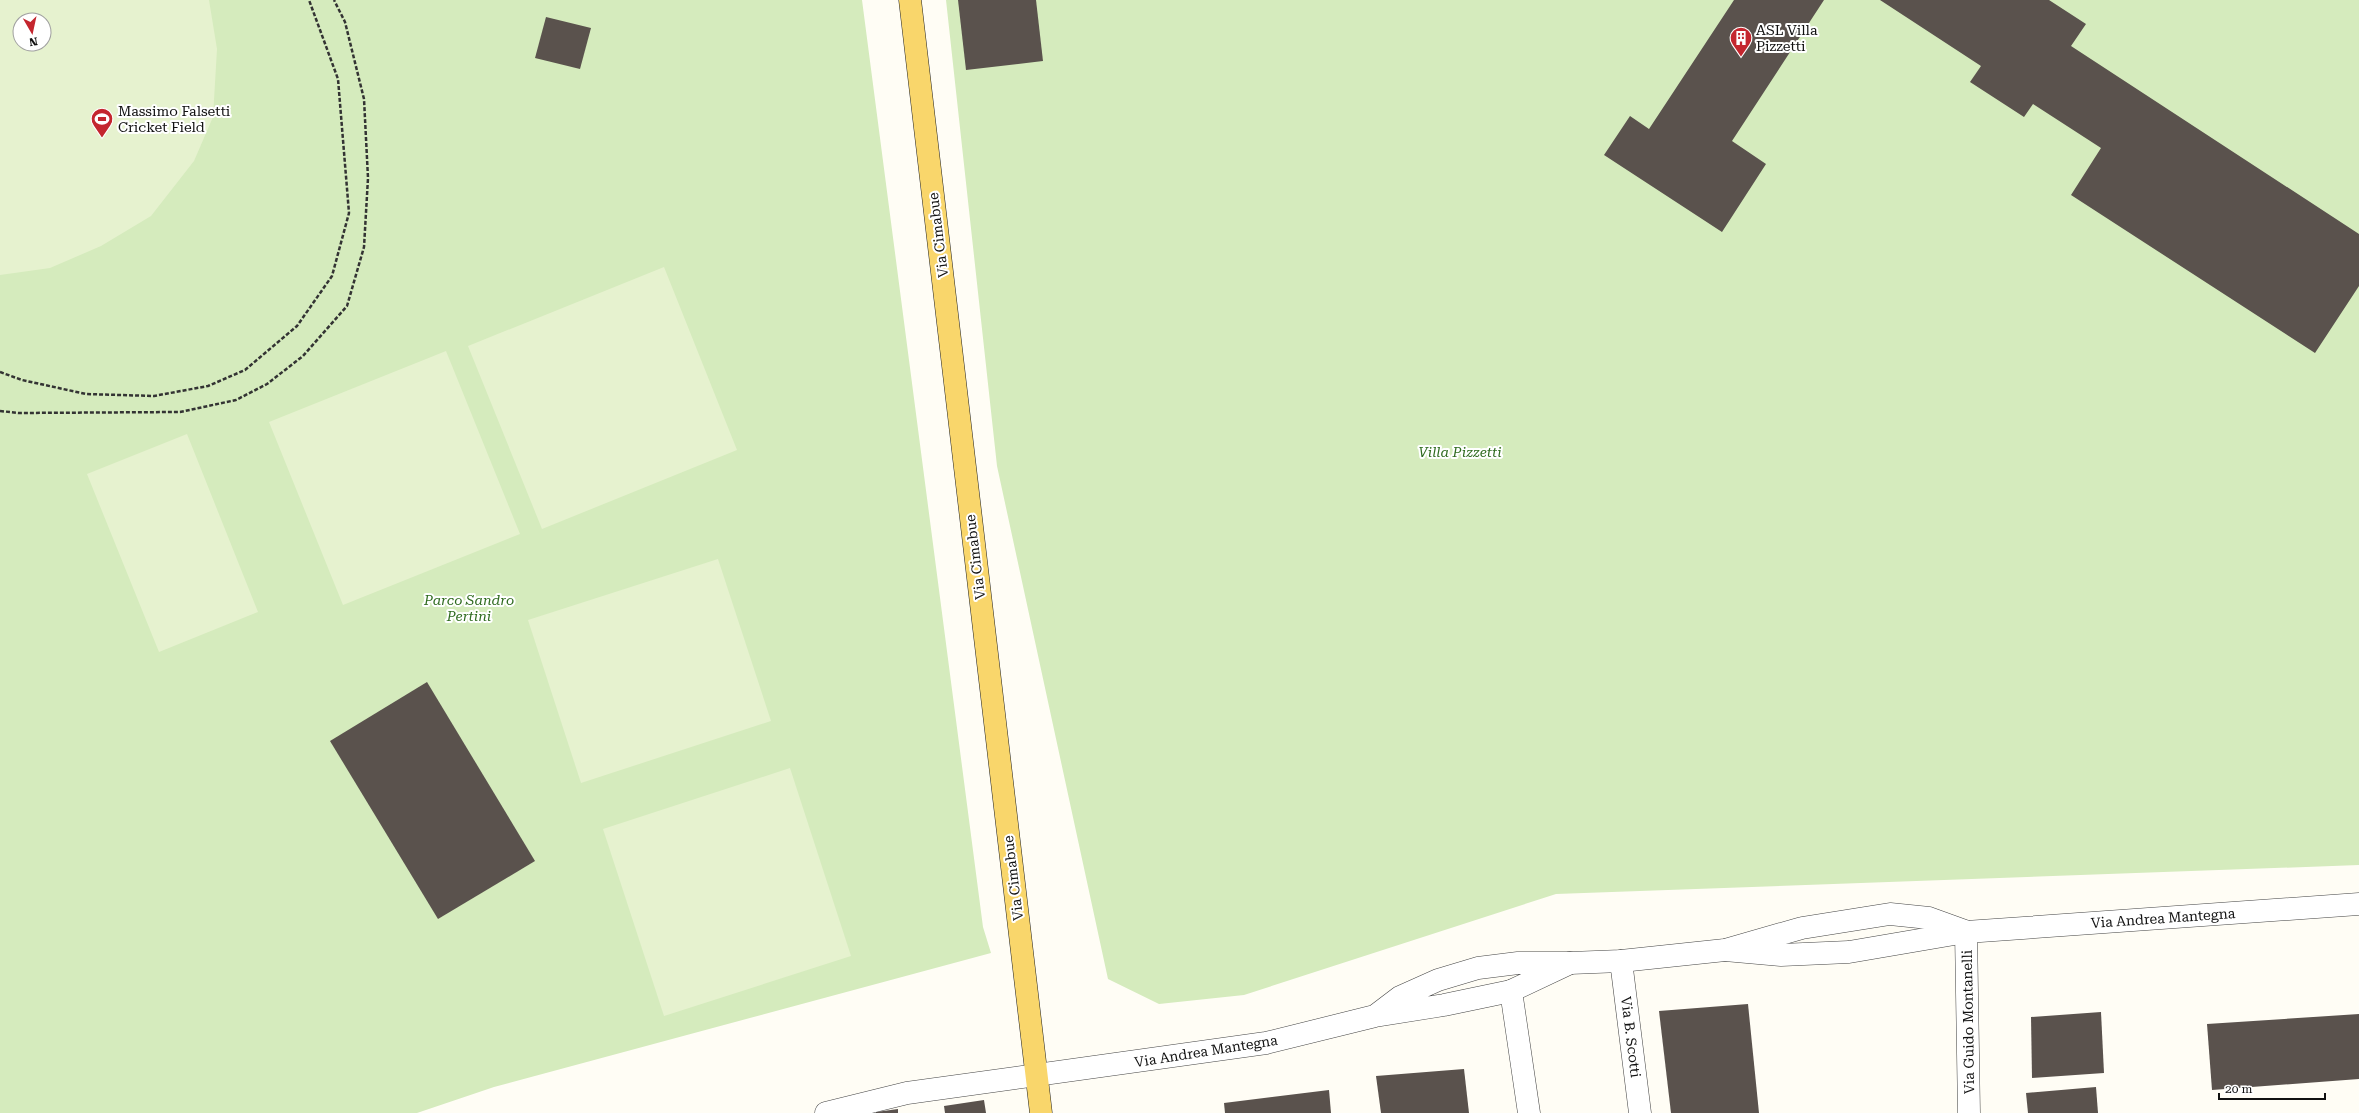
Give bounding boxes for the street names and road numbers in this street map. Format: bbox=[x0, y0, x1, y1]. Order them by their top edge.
street label: Via Cimabue bbox=[925, 191, 951, 279]
street label: Via Cimabue bbox=[962, 513, 988, 601]
street label: Via Cimabue bbox=[1000, 834, 1026, 922]
street label: Via Andrea Mantegna bbox=[2090, 905, 2236, 931]
street label: Via Guido Montanelli bbox=[1959, 949, 1977, 1094]
street label: Via B. Scotti bbox=[1618, 995, 1644, 1079]
street label: Via Andrea Mantegna bbox=[1133, 1032, 1279, 1070]

